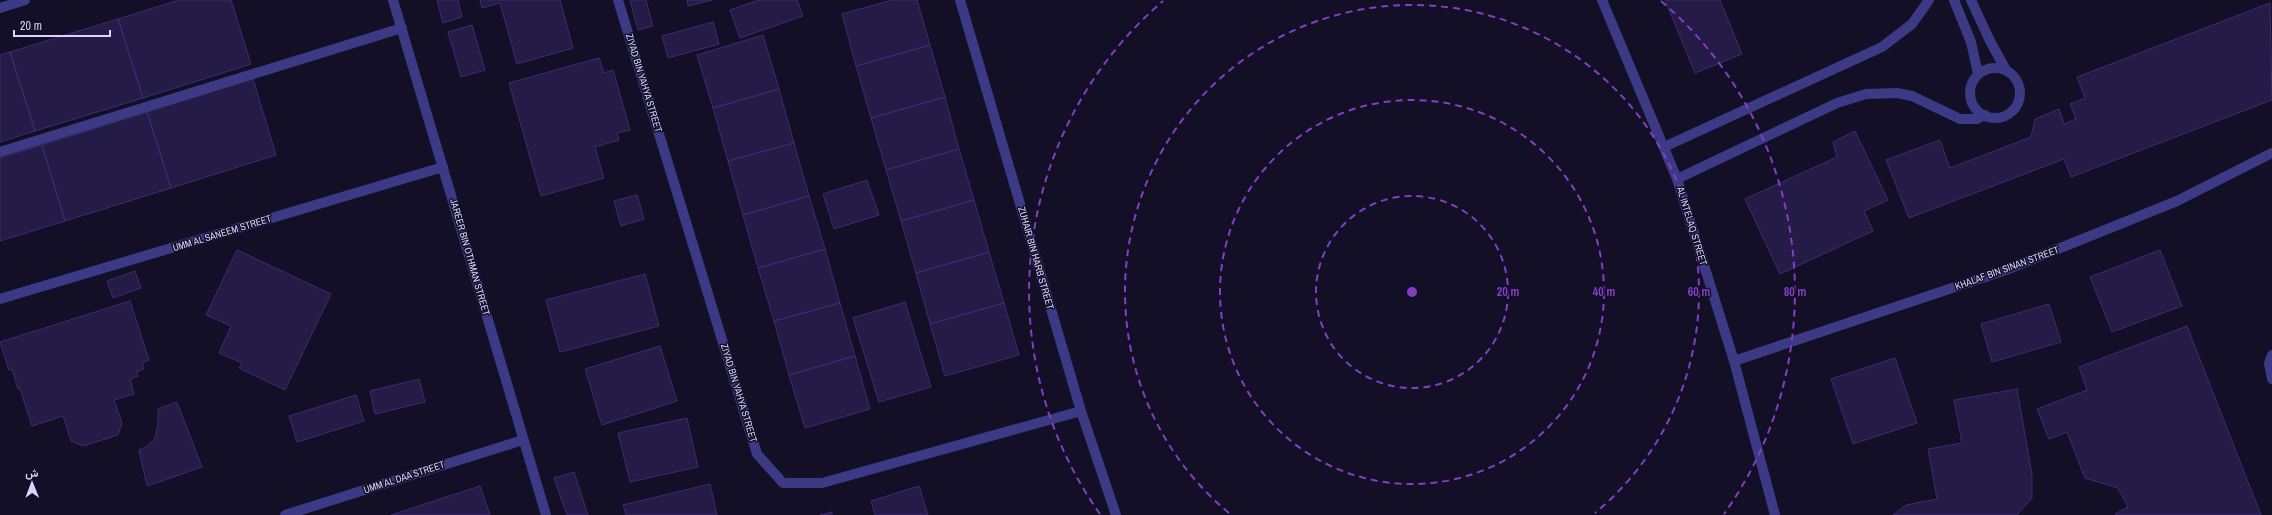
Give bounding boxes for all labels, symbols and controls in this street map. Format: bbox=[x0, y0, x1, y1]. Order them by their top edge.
scale bar bbox=[14, 12, 110, 38]
text: 20 m bbox=[20, 18, 42, 34]
street label: ZIYAD BIN YAHYA STREET bbox=[623, 32, 665, 134]
street label: AL INTELAQ STREET bbox=[1674, 184, 1710, 267]
street label: JAREER BIN OTHMAN STREET bbox=[447, 197, 493, 317]
street label: ZUHAIR BIN HARB STREET bbox=[1015, 205, 1057, 311]
street label: UMM AL SANEEM STREET bbox=[171, 212, 273, 254]
street label: KHALAF BIN SINAN STREET bbox=[1953, 243, 2061, 293]
text: 20 m bbox=[1497, 284, 1519, 300]
text: 40 m bbox=[1593, 284, 1615, 300]
text: 60 m bbox=[1688, 284, 1710, 300]
text: 80 m bbox=[1784, 284, 1806, 300]
centre of rings bbox=[1405, 285, 1419, 299]
street label: ZIYAD BIN YAHYA STREET bbox=[718, 342, 760, 444]
street label: UMM AL DAA STREET bbox=[362, 458, 446, 496]
north arrow bbox=[12, 463, 52, 503]
text: ش bbox=[25, 466, 39, 480]

